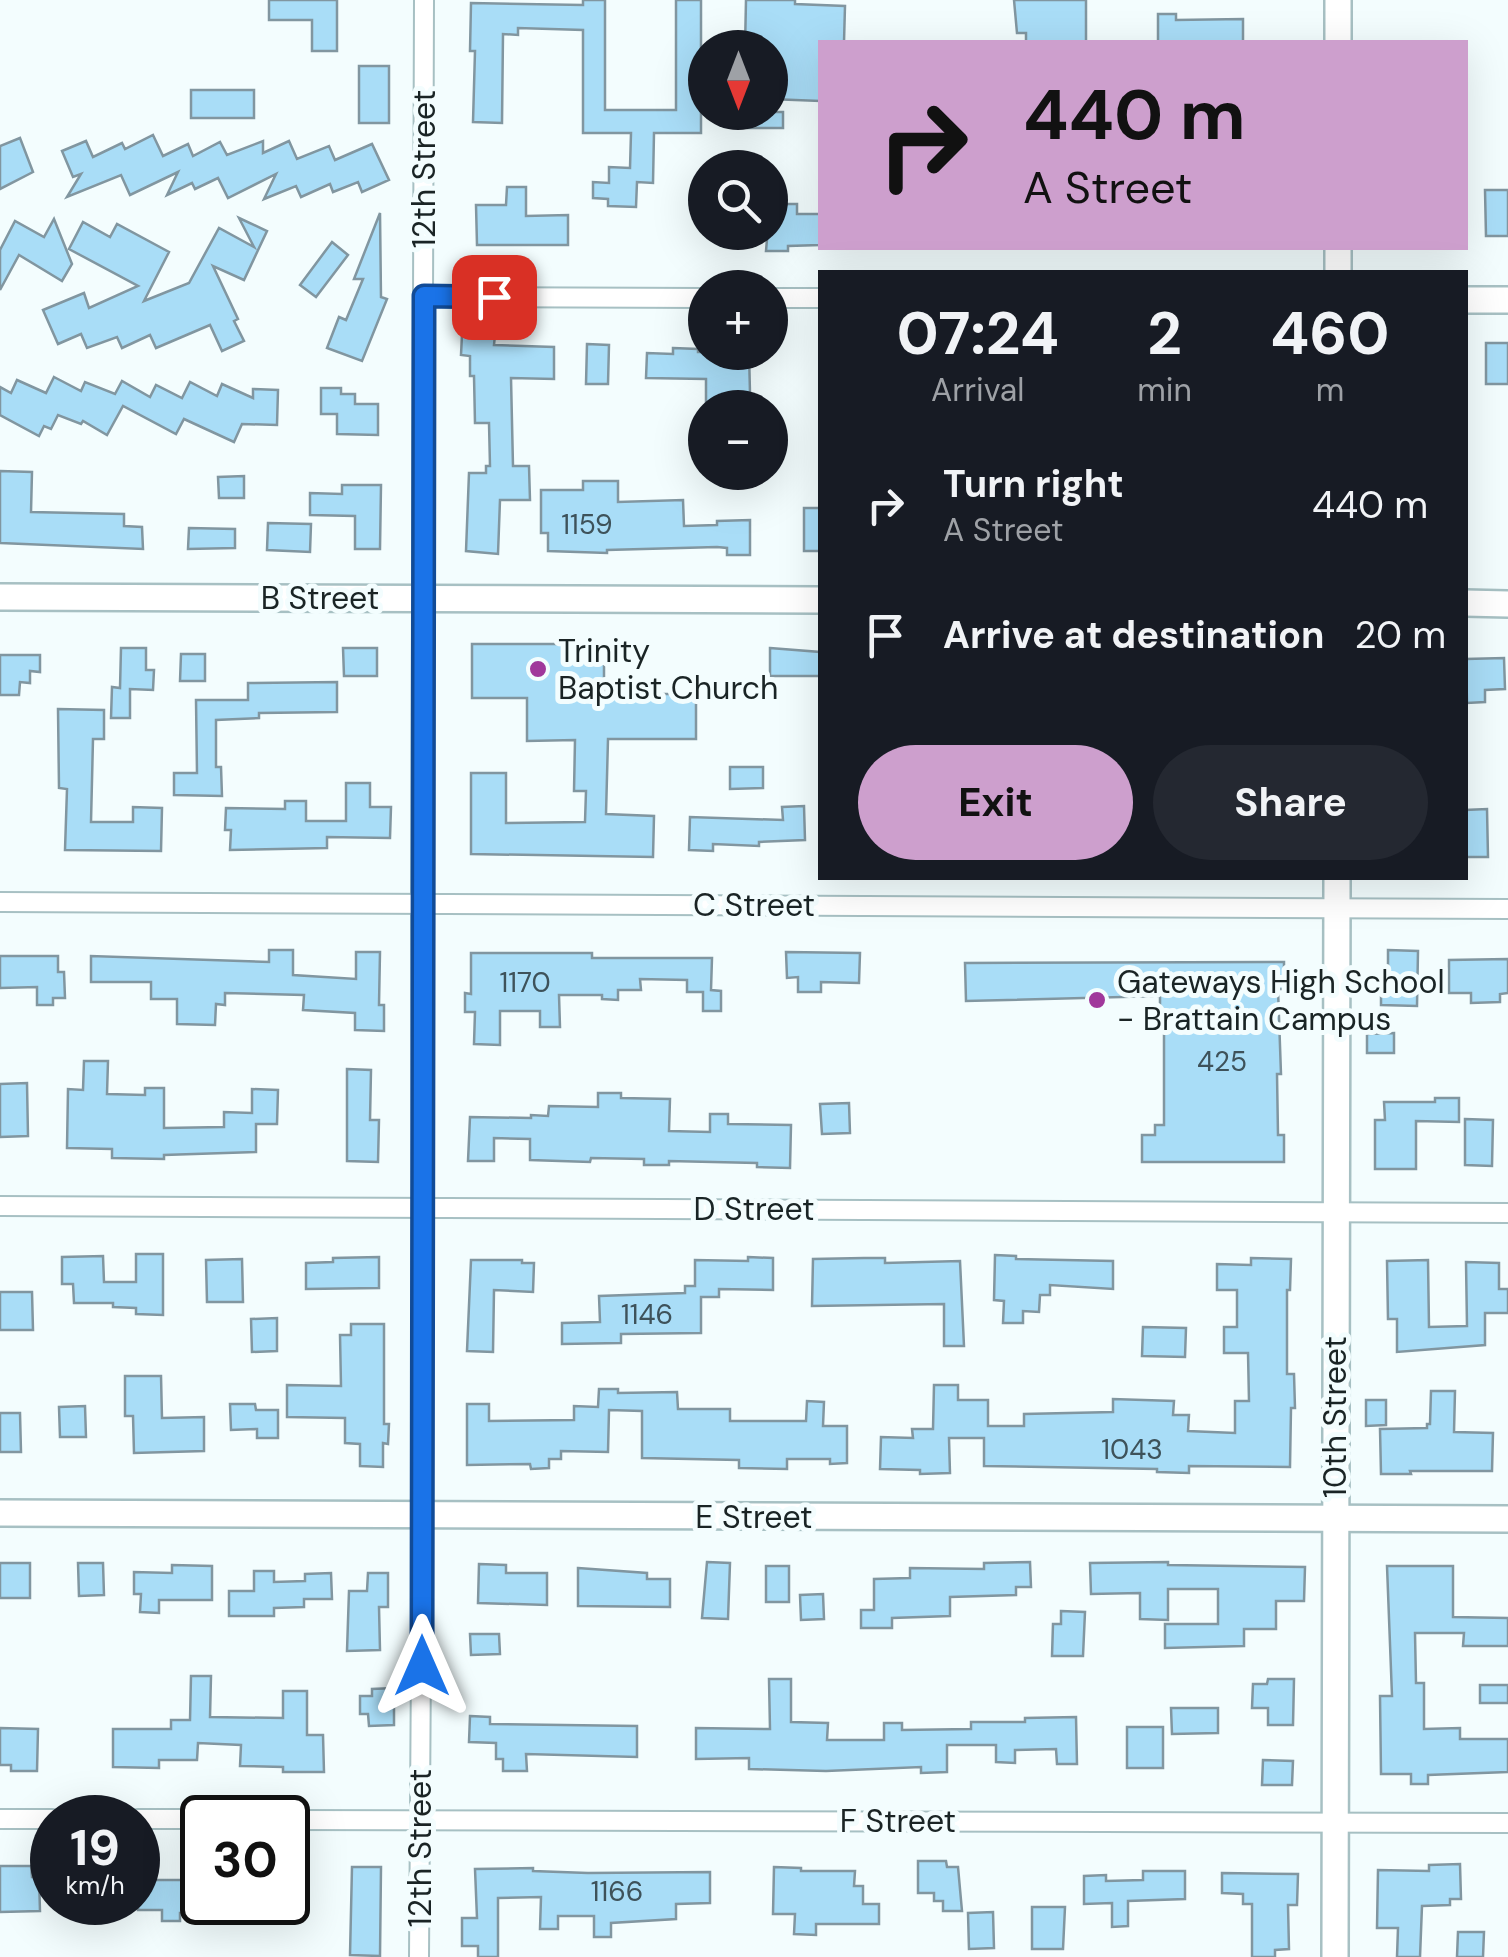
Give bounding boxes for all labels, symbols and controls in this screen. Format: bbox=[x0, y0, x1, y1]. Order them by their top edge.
north arrow bbox=[688, 30, 788, 130]
map controls bbox=[688, 30, 788, 490]
text: 440 m bbox=[1023, 70, 1246, 161]
icon: right bbox=[858, 80, 988, 210]
street label: 12th Street bbox=[403, 90, 445, 248]
button: search bbox=[688, 150, 788, 250]
text: A Street bbox=[1023, 158, 1192, 217]
pin bbox=[452, 255, 537, 340]
icon: arrive bbox=[467, 270, 522, 325]
button: + bbox=[688, 270, 788, 370]
text: 07:24 bbox=[896, 294, 1059, 373]
text: 2 bbox=[1147, 294, 1182, 373]
text: 460 bbox=[1270, 294, 1390, 373]
text: Arrival bbox=[931, 369, 1024, 411]
text: min bbox=[1137, 369, 1192, 411]
text: m bbox=[1316, 369, 1344, 411]
button: − bbox=[688, 390, 788, 490]
text: Turn right bbox=[943, 459, 1124, 509]
icon: right bbox=[858, 478, 913, 533]
text: 440 m bbox=[1312, 480, 1428, 530]
house number: 1159 bbox=[561, 506, 613, 543]
text: A Street bbox=[943, 509, 1063, 551]
street label: B Street bbox=[261, 577, 379, 619]
icon: arrive bbox=[858, 608, 913, 663]
text: Arrive at destination bbox=[943, 610, 1325, 660]
text: 20 m bbox=[1355, 610, 1446, 660]
place label: Trinity Baptist Church bbox=[558, 630, 778, 709]
marker: Trinity Baptist Church bbox=[527, 658, 549, 680]
button: Exit bbox=[858, 745, 1133, 860]
button: Share bbox=[1153, 745, 1428, 860]
street label: C Street bbox=[693, 884, 815, 926]
place label: Gateways High School - Brattain Campus bbox=[1117, 961, 1445, 1040]
house number: 1170 bbox=[499, 964, 551, 1001]
marker: Gateways High School - Brattain Campus bbox=[1086, 989, 1108, 1011]
house number: 425 bbox=[1197, 1043, 1247, 1080]
street label: D Street bbox=[693, 1188, 815, 1230]
house number: 1146 bbox=[621, 1296, 673, 1333]
street label: 10th Street bbox=[1314, 1336, 1356, 1498]
house number: 1043 bbox=[1101, 1431, 1163, 1468]
street label: E Street bbox=[695, 1496, 813, 1538]
position arrow bbox=[370, 1614, 474, 1718]
street label: 12th Street bbox=[399, 1769, 441, 1927]
speed limit sign: 30 bbox=[180, 1795, 310, 1925]
street label: F Street bbox=[840, 1800, 956, 1842]
text: 19 bbox=[70, 1815, 120, 1881]
text: km/h bbox=[65, 1869, 125, 1902]
house number: 1166 bbox=[591, 1873, 643, 1910]

